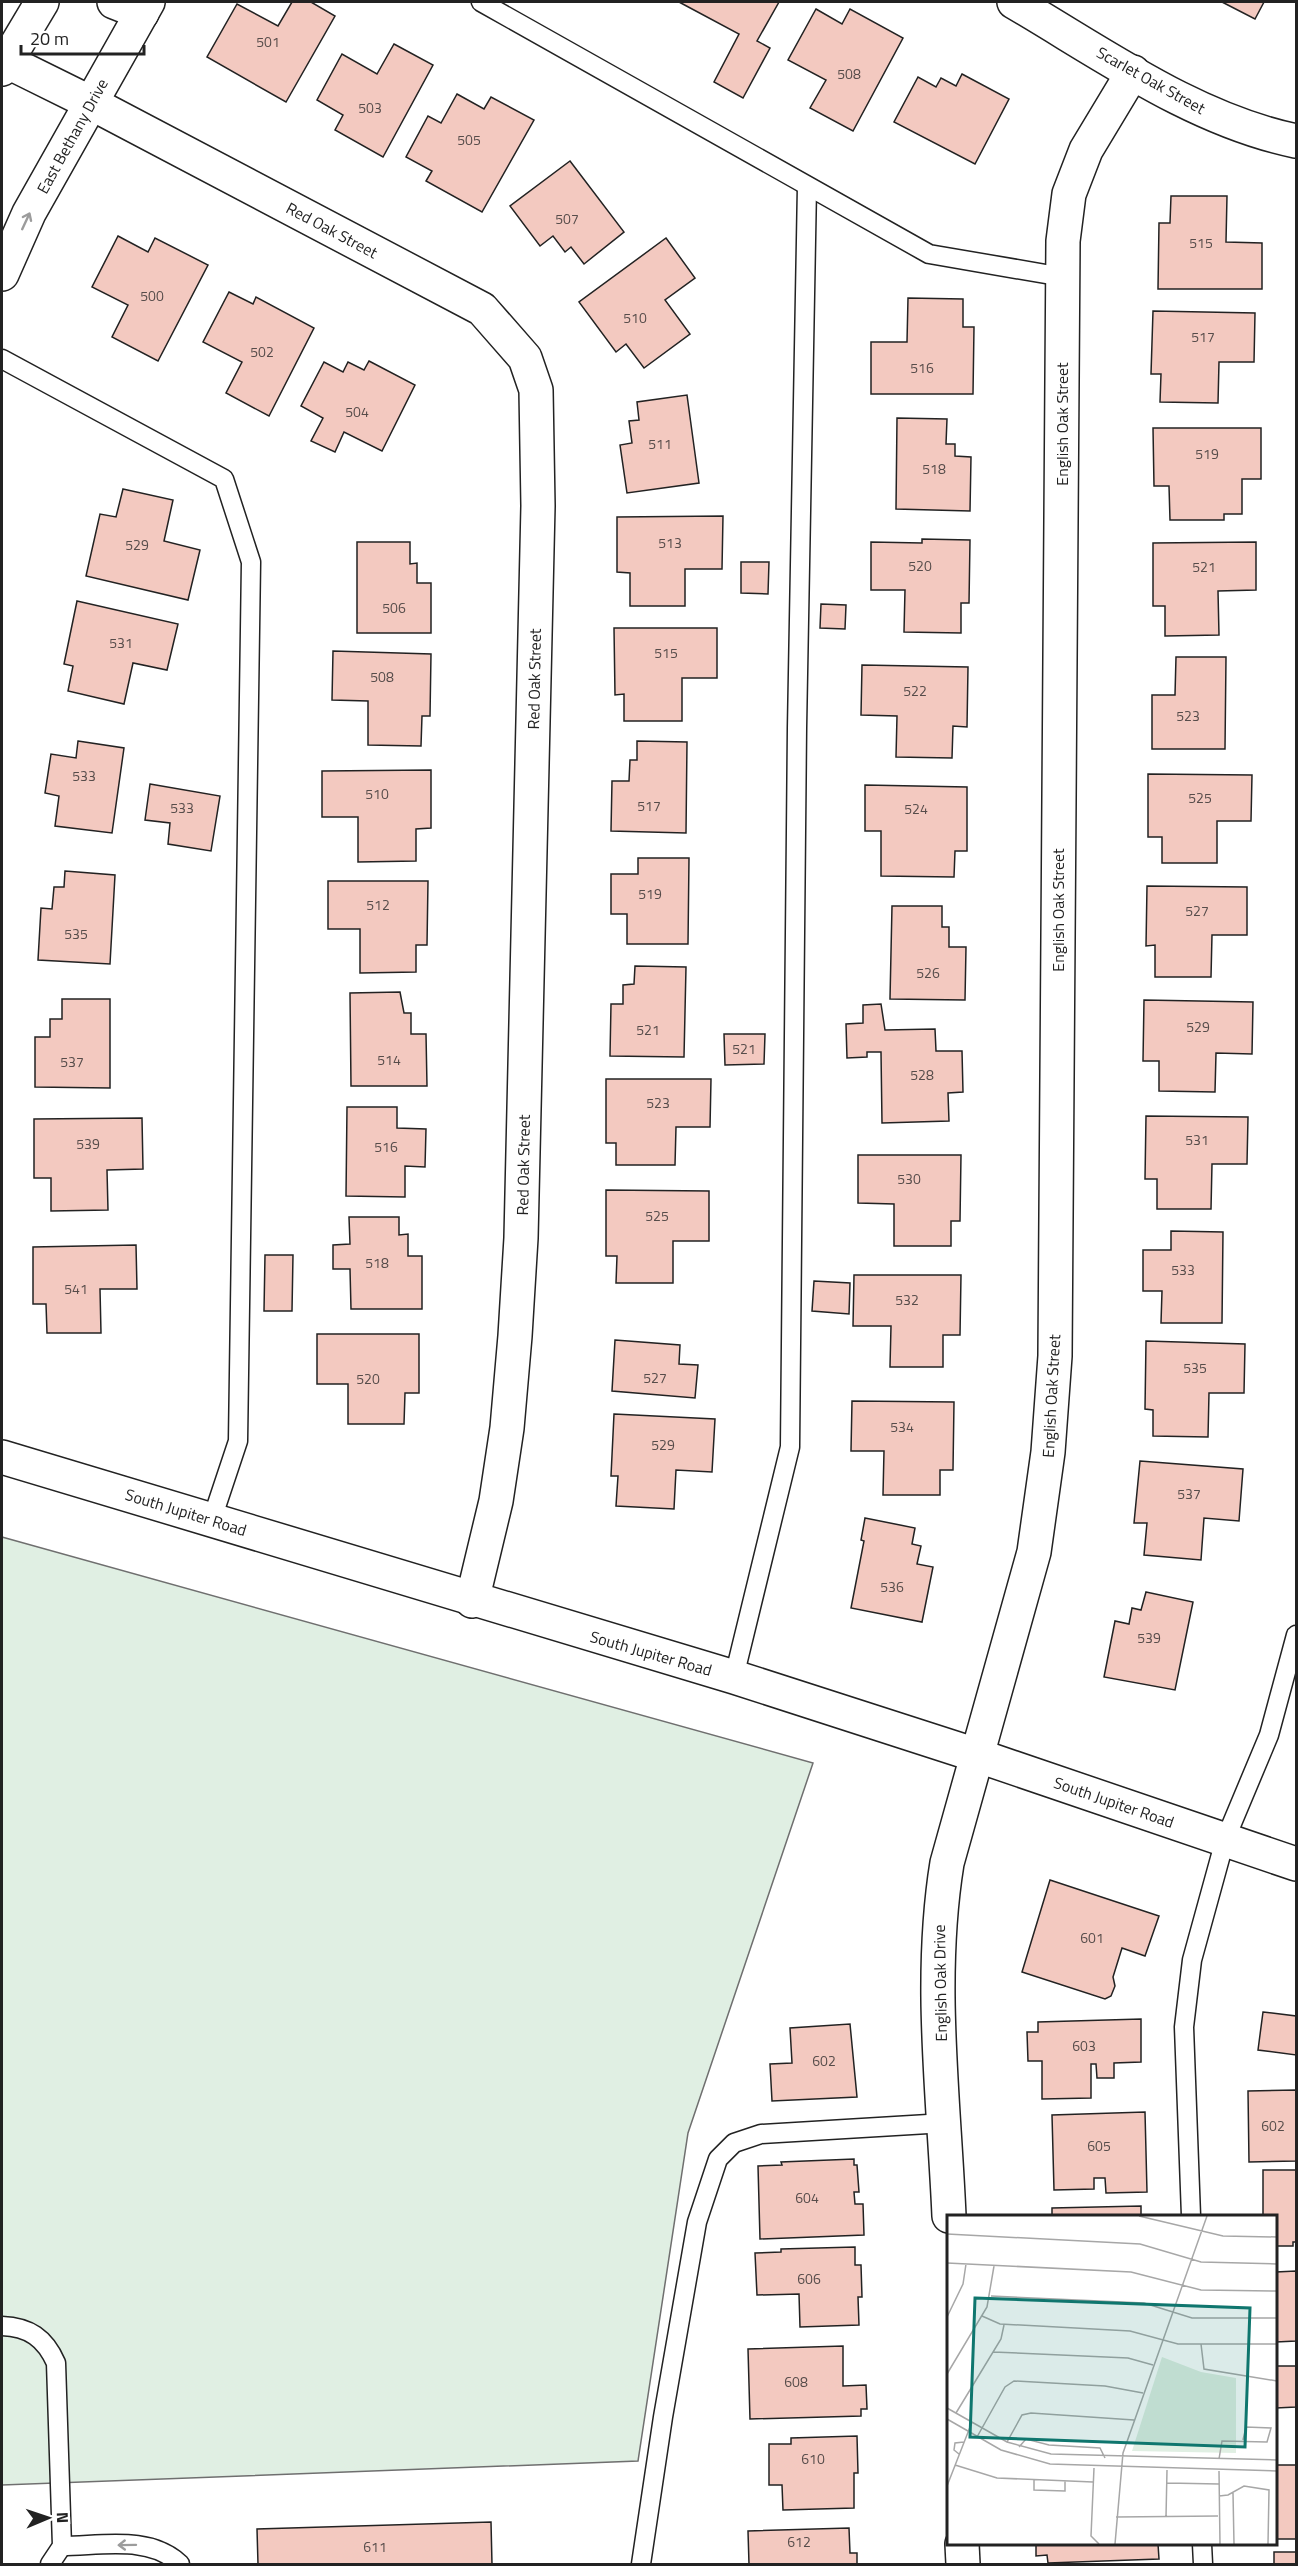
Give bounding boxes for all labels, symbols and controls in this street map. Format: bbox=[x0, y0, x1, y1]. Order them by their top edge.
scale bar bbox=[21, 18, 144, 56]
text: 20 m bbox=[30, 25, 69, 52]
house number: 501 bbox=[256, 31, 280, 52]
street label: Scarlet Oak Street bbox=[1092, 40, 1210, 120]
house number: 508 bbox=[837, 63, 861, 84]
street label: East Bethany Drive bbox=[30, 74, 114, 198]
house number: 503 bbox=[358, 97, 382, 118]
house number: 505 bbox=[457, 129, 481, 150]
street label: Red Oak Street bbox=[282, 196, 382, 264]
house number: 507 bbox=[555, 208, 579, 229]
one-way arrow bbox=[20, 212, 32, 230]
house number: 515 bbox=[1189, 232, 1213, 253]
house number: 500 bbox=[140, 285, 164, 306]
house number: 510 bbox=[623, 307, 647, 328]
house number: 517 bbox=[1191, 326, 1215, 347]
house number: 502 bbox=[250, 341, 274, 362]
house number: 516 bbox=[910, 357, 934, 378]
street label: English Oak Street bbox=[1050, 362, 1074, 486]
house number: 504 bbox=[345, 401, 369, 422]
house number: 511 bbox=[648, 433, 672, 454]
house number: 519 bbox=[1195, 443, 1219, 464]
house number: 518 bbox=[922, 458, 946, 479]
house number: 513 bbox=[658, 532, 682, 553]
house number: 529 bbox=[125, 534, 149, 555]
house number: 520 bbox=[908, 555, 932, 576]
house number: 521 bbox=[1192, 556, 1216, 577]
house number: 506 bbox=[382, 597, 406, 618]
street label: Red Oak Street bbox=[521, 628, 547, 730]
house number: 531 bbox=[109, 632, 133, 653]
house number: 515 bbox=[654, 642, 678, 663]
house number: 508 bbox=[370, 666, 394, 687]
house number: 522 bbox=[903, 680, 927, 701]
house number: 523 bbox=[1176, 705, 1200, 726]
house number: 533 bbox=[72, 765, 96, 786]
house number: 510 bbox=[365, 783, 389, 804]
house number: 525 bbox=[1188, 787, 1212, 808]
house number: 517 bbox=[637, 795, 661, 816]
house number: 533 bbox=[170, 797, 194, 818]
house number: 524 bbox=[904, 798, 928, 819]
street label: English Oak Street bbox=[1046, 848, 1070, 972]
house number: 519 bbox=[638, 883, 662, 904]
house number: 512 bbox=[366, 894, 390, 915]
house number: 527 bbox=[1185, 900, 1209, 921]
house number: 535 bbox=[64, 923, 88, 944]
house number: 526 bbox=[916, 962, 940, 983]
house number: 529 bbox=[1186, 1016, 1210, 1037]
house number: 521 bbox=[636, 1019, 660, 1040]
house number: 521 bbox=[732, 1038, 756, 1059]
house number: 514 bbox=[377, 1049, 401, 1070]
house number: 537 bbox=[60, 1051, 84, 1072]
house number: 528 bbox=[910, 1064, 934, 1085]
house number: 523 bbox=[646, 1092, 670, 1113]
street label: Red Oak Street bbox=[510, 1114, 536, 1216]
house number: 531 bbox=[1185, 1129, 1209, 1150]
house number: 539 bbox=[76, 1133, 100, 1154]
house number: 516 bbox=[374, 1136, 398, 1157]
house number: 530 bbox=[897, 1168, 921, 1189]
house number: 525 bbox=[645, 1205, 669, 1226]
house number: 518 bbox=[365, 1252, 389, 1273]
house number: 533 bbox=[1171, 1259, 1195, 1280]
house number: 541 bbox=[64, 1278, 88, 1299]
house number: 532 bbox=[895, 1289, 919, 1310]
street label: English Oak Street bbox=[1036, 1333, 1066, 1458]
house number: 535 bbox=[1183, 1357, 1207, 1378]
house number: 527 bbox=[643, 1367, 667, 1388]
house number: 520 bbox=[356, 1368, 380, 1389]
house number: 534 bbox=[890, 1416, 914, 1437]
house number: 529 bbox=[651, 1434, 675, 1455]
street label: South Jupiter Road bbox=[122, 1482, 250, 1542]
house number: 537 bbox=[1177, 1483, 1201, 1504]
house number: 536 bbox=[880, 1576, 904, 1597]
street label: South Jupiter Road bbox=[587, 1624, 715, 1682]
house number: 539 bbox=[1137, 1627, 1161, 1648]
street label: South Jupiter Road bbox=[1051, 1770, 1177, 1834]
street label: English Oak Drive bbox=[927, 1924, 953, 2042]
house number: 601 bbox=[1080, 1927, 1104, 1948]
house number: 603 bbox=[1072, 2035, 1096, 2056]
house number: 602 bbox=[812, 2050, 836, 2071]
house number: 602 bbox=[1261, 2115, 1285, 2136]
house number: 605 bbox=[1087, 2135, 1111, 2156]
house number: 604 bbox=[795, 2187, 819, 2208]
inset map bbox=[947, 2215, 1277, 2545]
house number: 606 bbox=[797, 2268, 821, 2289]
house number: 608 bbox=[784, 2371, 808, 2392]
house number: 610 bbox=[801, 2448, 825, 2469]
north arrow bbox=[18, 2488, 78, 2548]
text: N bbox=[51, 2512, 75, 2523]
house number: 612 bbox=[787, 2531, 811, 2552]
house number: 611 bbox=[363, 2536, 387, 2557]
one-way arrow bbox=[118, 2539, 138, 2551]

